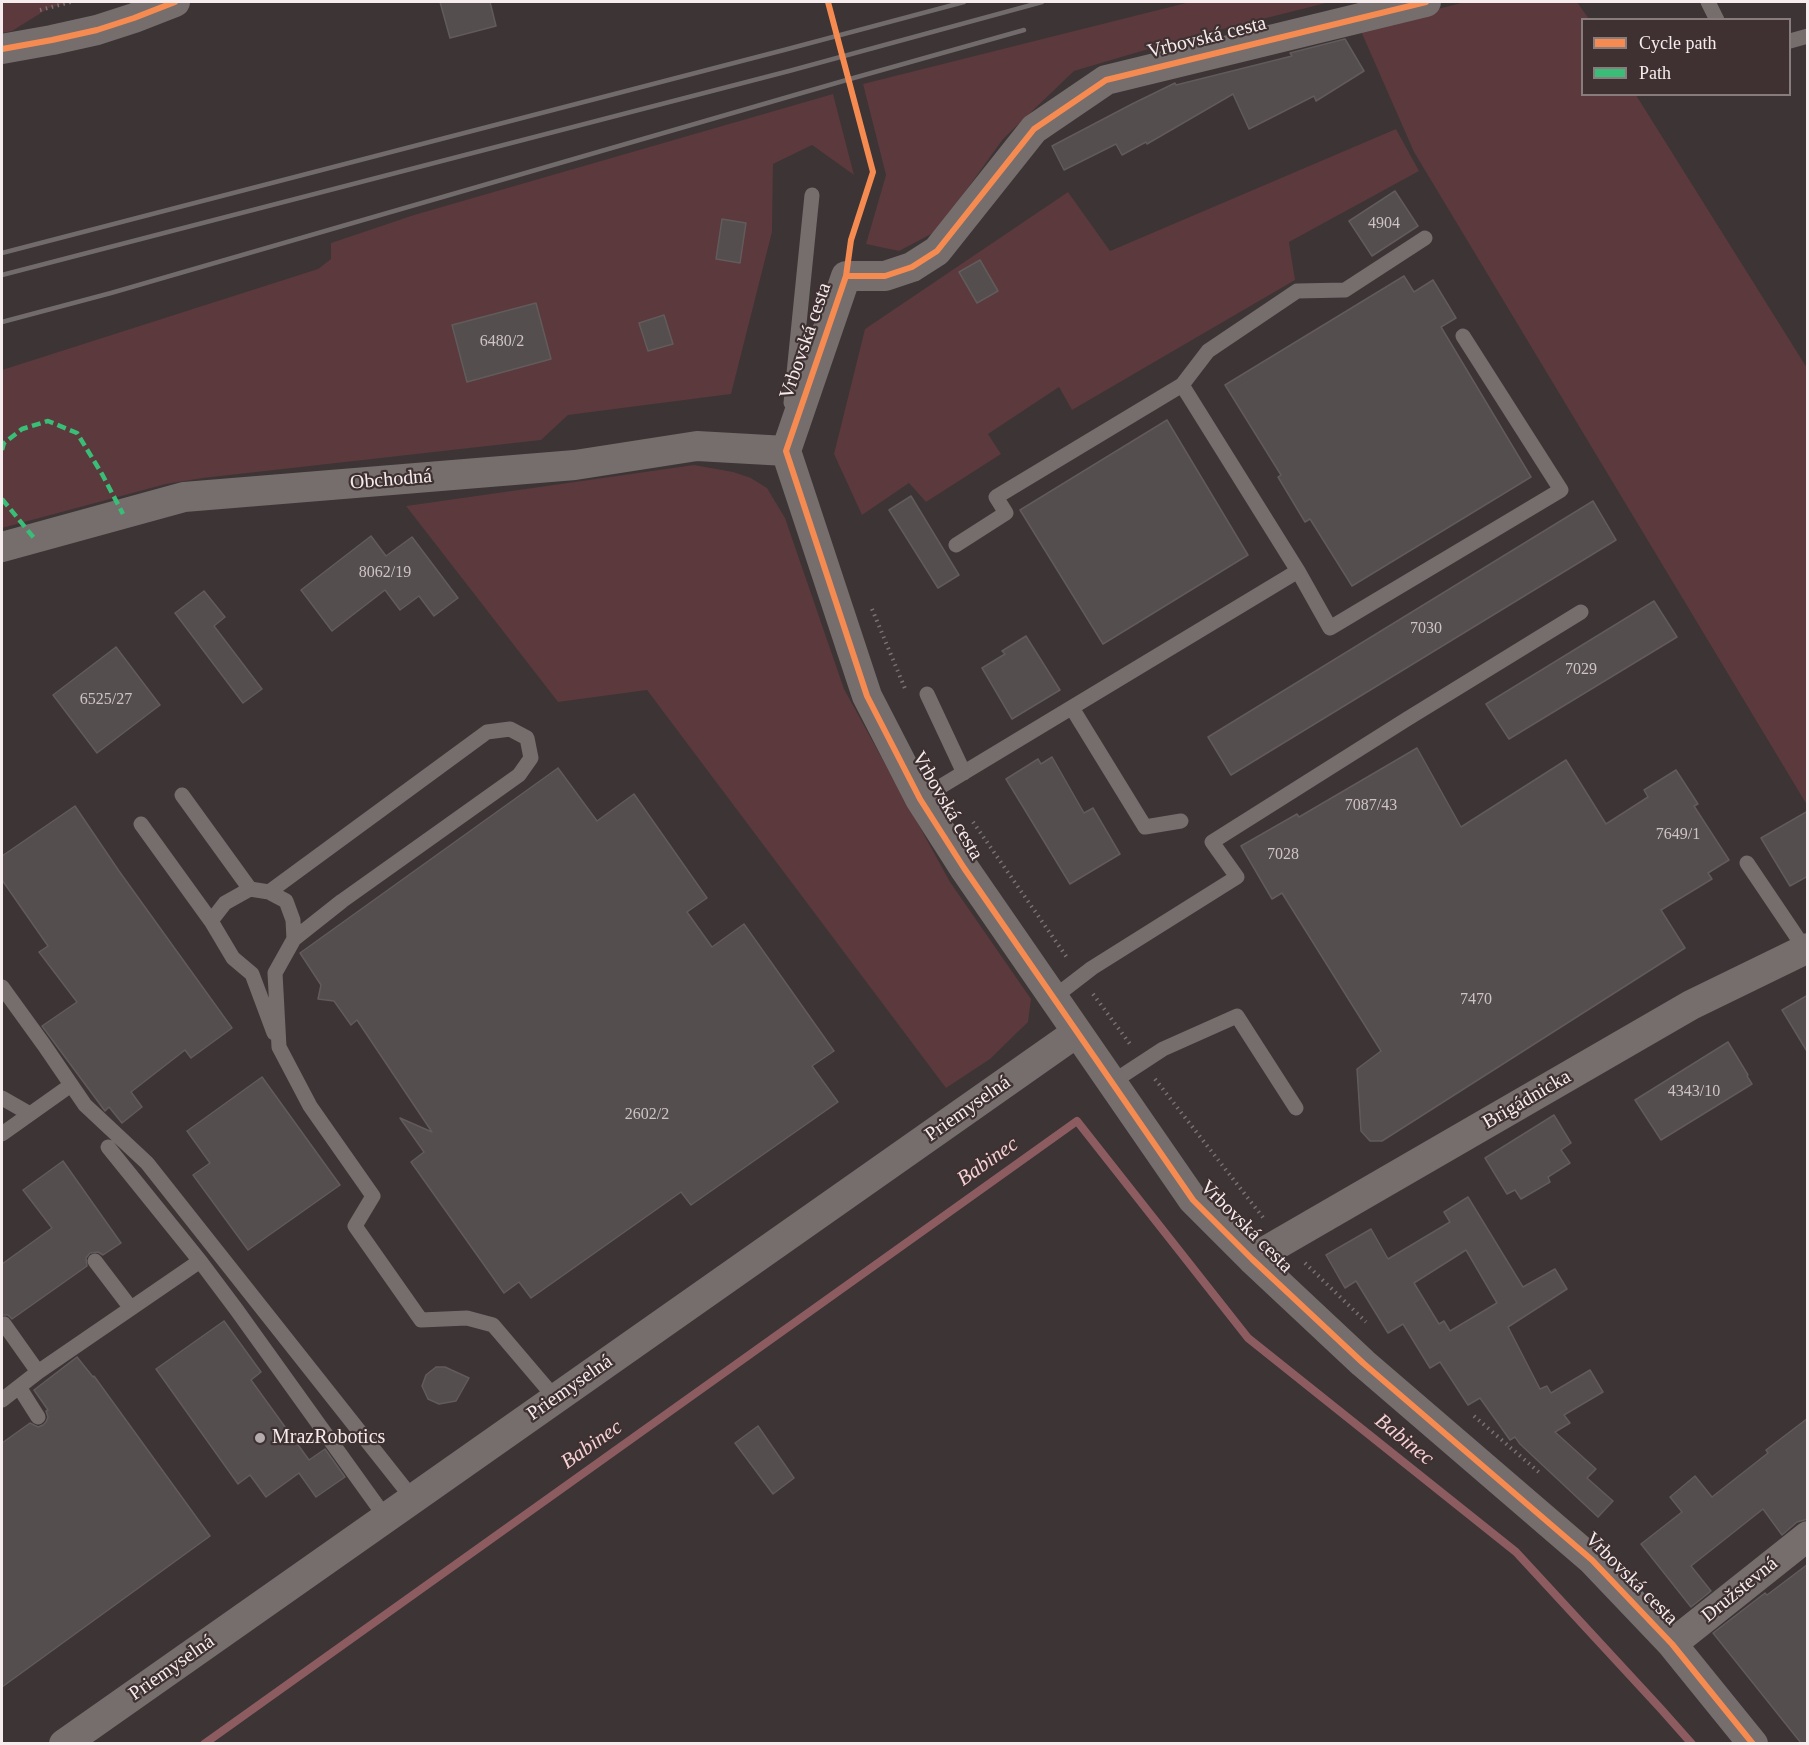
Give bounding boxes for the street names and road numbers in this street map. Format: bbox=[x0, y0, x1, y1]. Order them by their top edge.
street label: Vrbovská cesta bbox=[1145, 12, 1269, 64]
street label: Vrbovská cesta bbox=[775, 280, 837, 402]
street label: Obchodná bbox=[349, 464, 433, 496]
street label: Vrbovská cesta bbox=[906, 747, 988, 865]
street label: Brigádnicka bbox=[1479, 1065, 1575, 1135]
street label: Priemyselná bbox=[921, 1071, 1015, 1147]
street label: Vrbovská cesta bbox=[1195, 1176, 1297, 1278]
street label: Priemyselná bbox=[523, 1350, 617, 1426]
street label: Vrbovská cesta bbox=[1580, 1528, 1682, 1630]
street label: Družstevná bbox=[1697, 1552, 1783, 1628]
street label: Priemyselná bbox=[125, 1630, 219, 1706]

